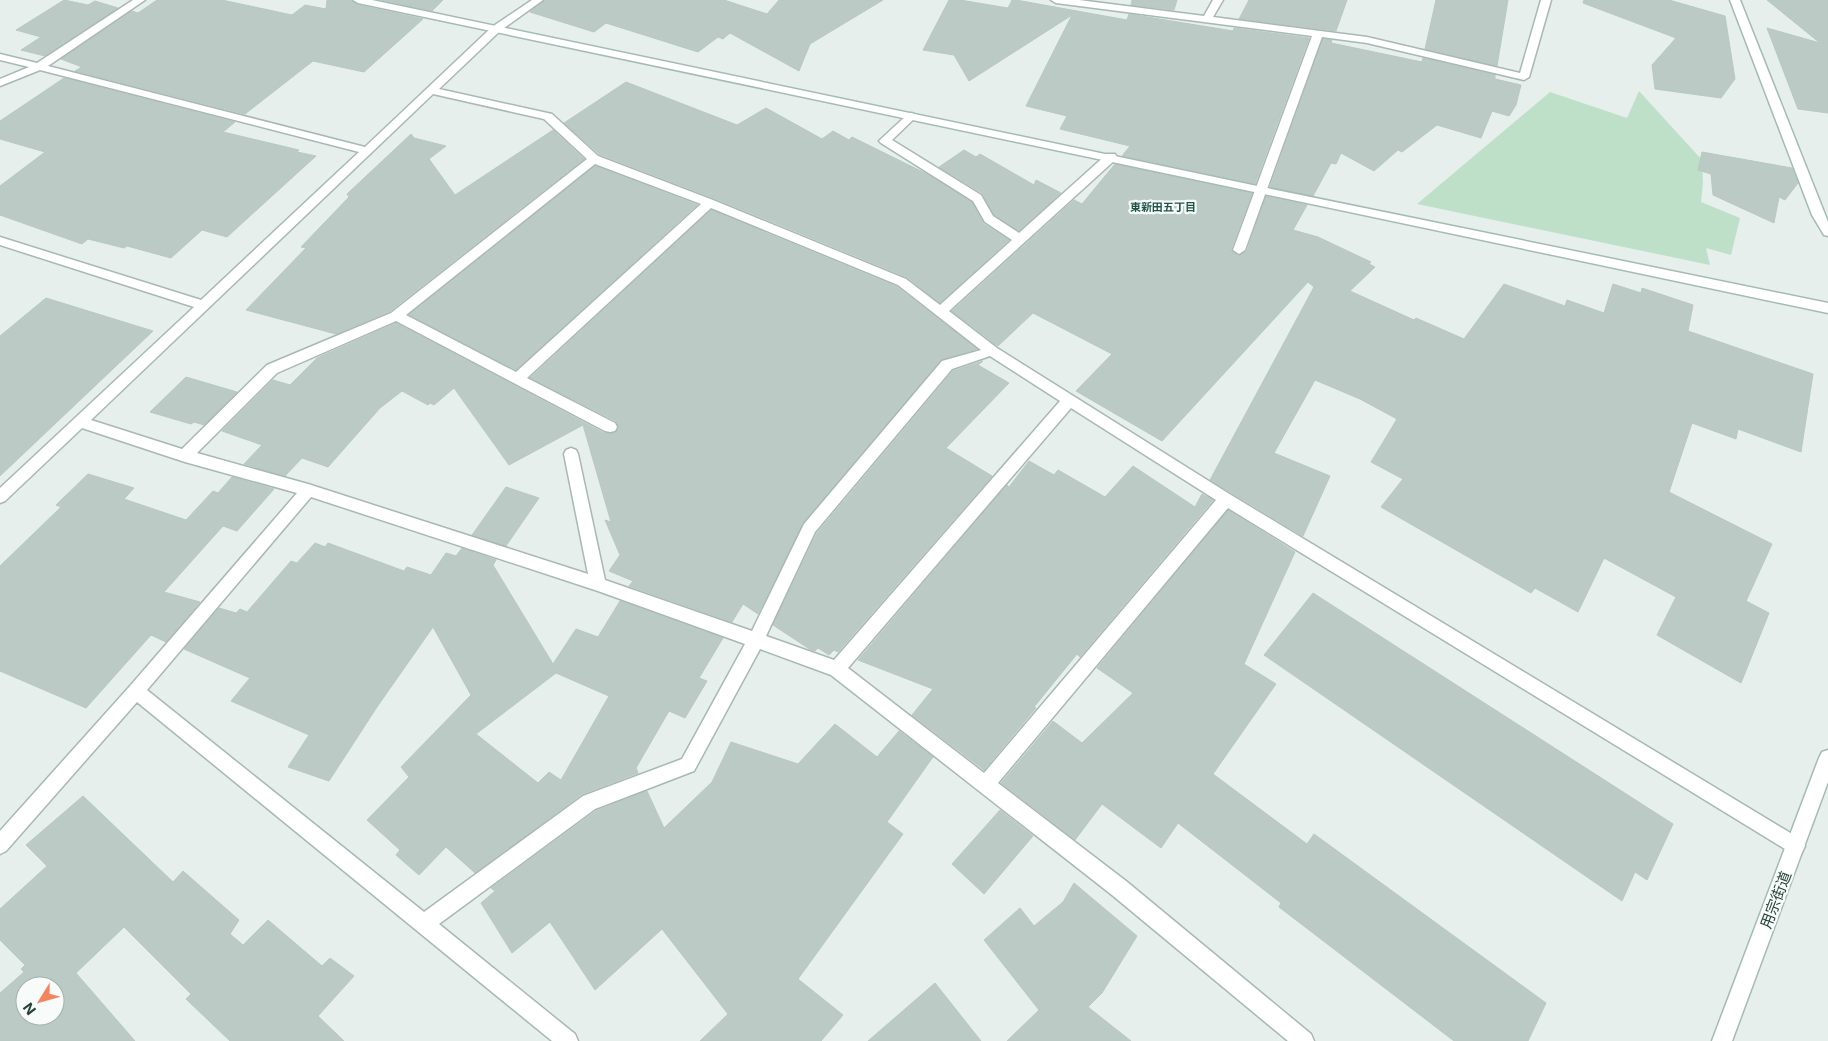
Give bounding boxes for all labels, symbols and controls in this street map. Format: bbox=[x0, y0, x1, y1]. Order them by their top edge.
district label: 東新田五丁目 bbox=[1130, 200, 1196, 214]
street label: 用宗街道 bbox=[1756, 868, 1795, 931]
north arrow bbox=[15, 976, 65, 1026]
text: N bbox=[19, 1000, 39, 1019]

